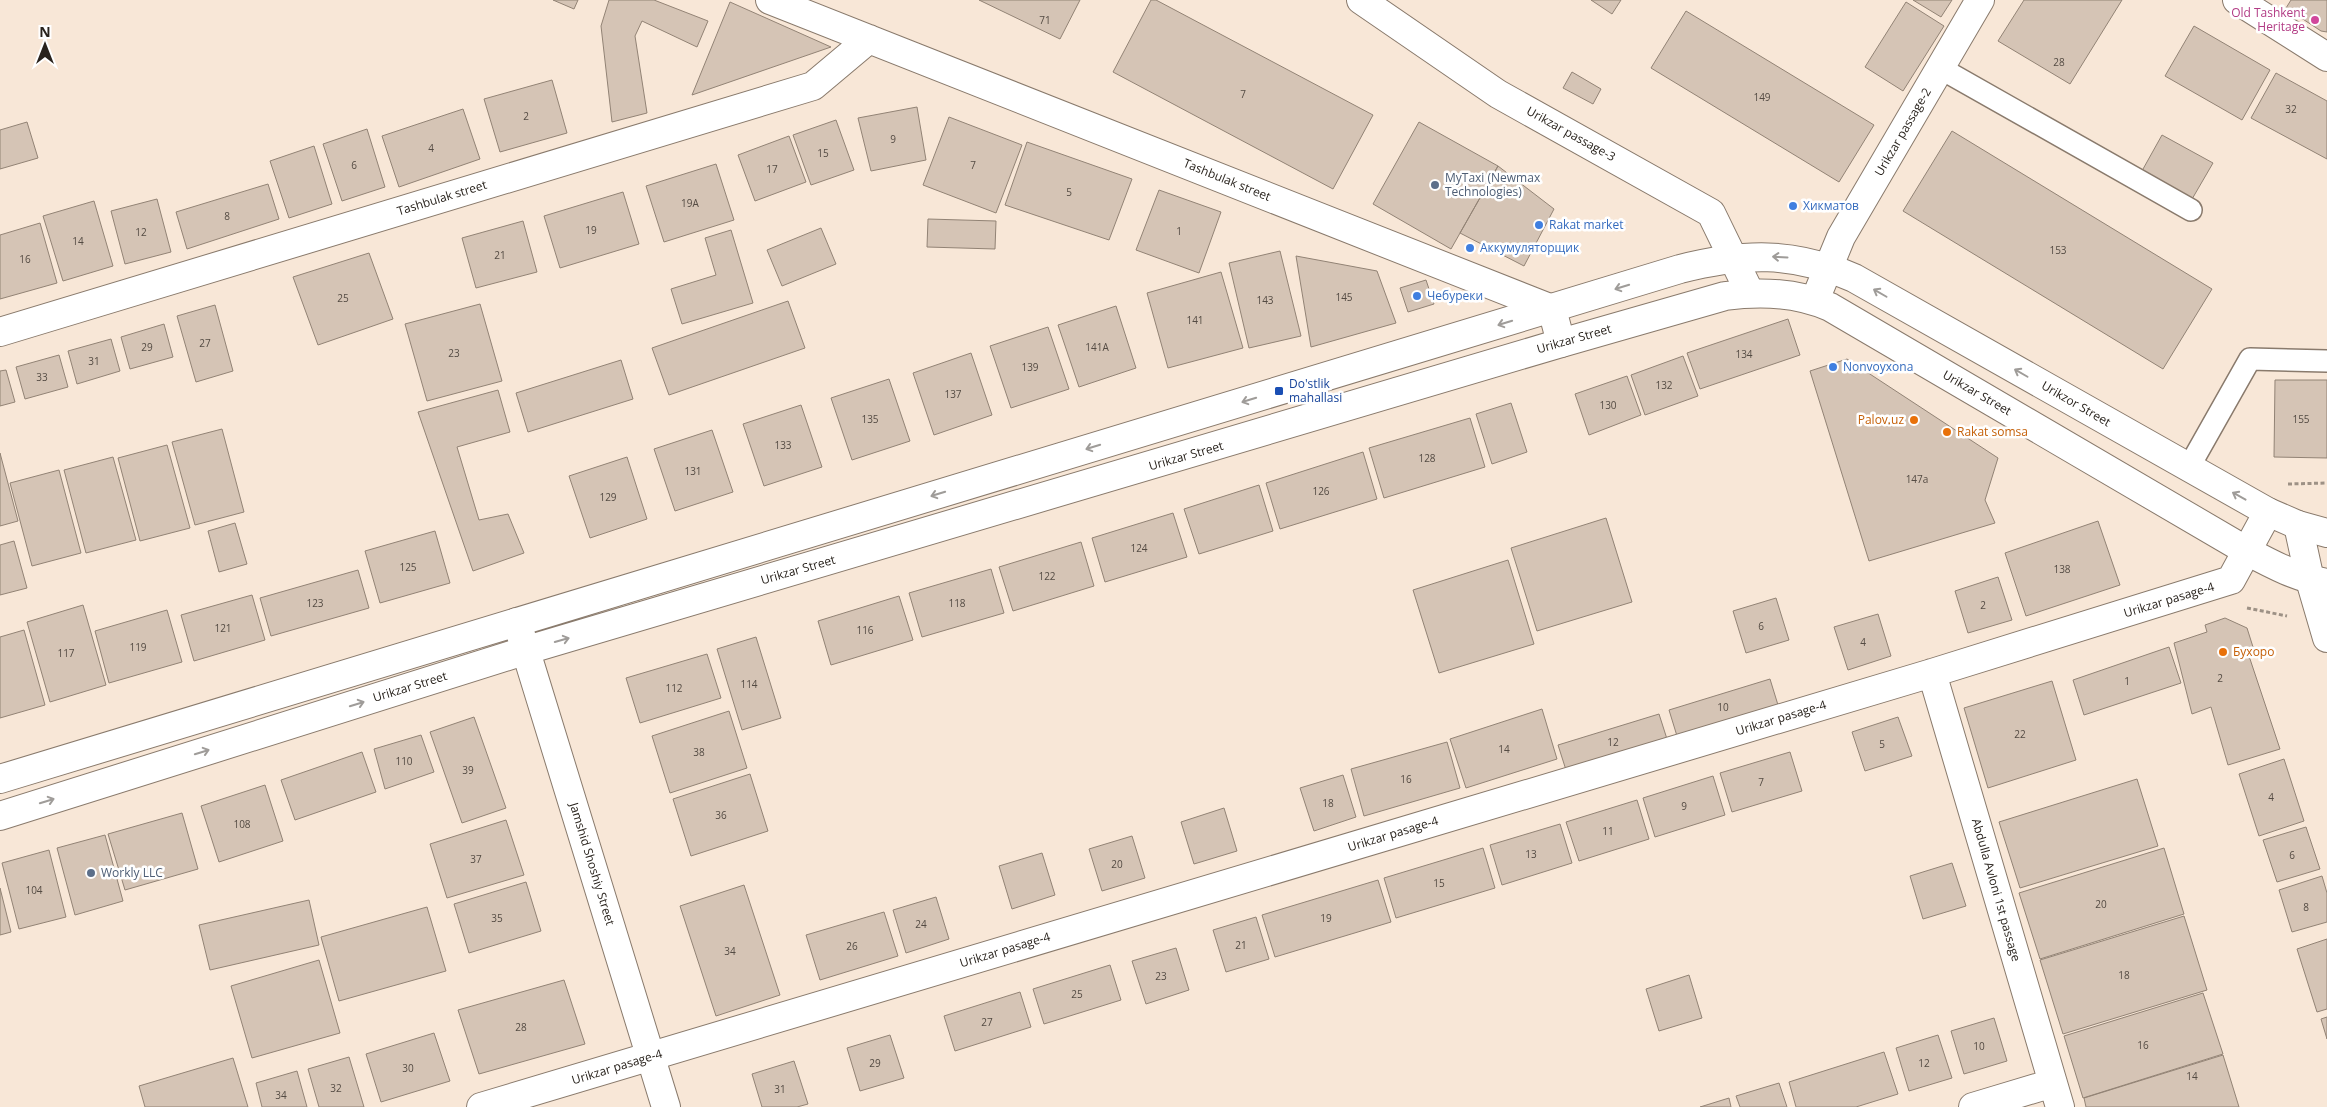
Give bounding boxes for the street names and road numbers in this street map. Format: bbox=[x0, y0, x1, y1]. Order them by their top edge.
street label: Urikzar passage-2 bbox=[1870, 84, 1935, 179]
street label: Urikzar passage-3 bbox=[1524, 102, 1619, 165]
street label: Tashbulak street bbox=[1181, 154, 1273, 205]
street label: Tashbulak street bbox=[395, 176, 489, 219]
street label: Urikzar Street bbox=[1535, 320, 1613, 357]
street label: Urikzar Street bbox=[1940, 366, 2015, 419]
street label: Urikzor Street bbox=[2038, 377, 2114, 430]
street label: Urikzar Street bbox=[1147, 437, 1225, 474]
street label: Urikzar Street bbox=[759, 551, 837, 588]
street label: Urikzar pasage-4 bbox=[2122, 578, 2216, 621]
street label: Urikzar Street bbox=[371, 667, 449, 706]
street label: Urikzar pasage-4 bbox=[1734, 696, 1828, 739]
street label: Jamshid Shoshiy Street bbox=[565, 799, 619, 927]
street label: Urikzar pasage-4 bbox=[1346, 812, 1440, 855]
street label: Abdulla Avloni 1st passage bbox=[1968, 816, 2025, 964]
street label: Urikzar pasage-4 bbox=[958, 928, 1052, 971]
street label: Urikzar pasage-4 bbox=[570, 1045, 664, 1088]

